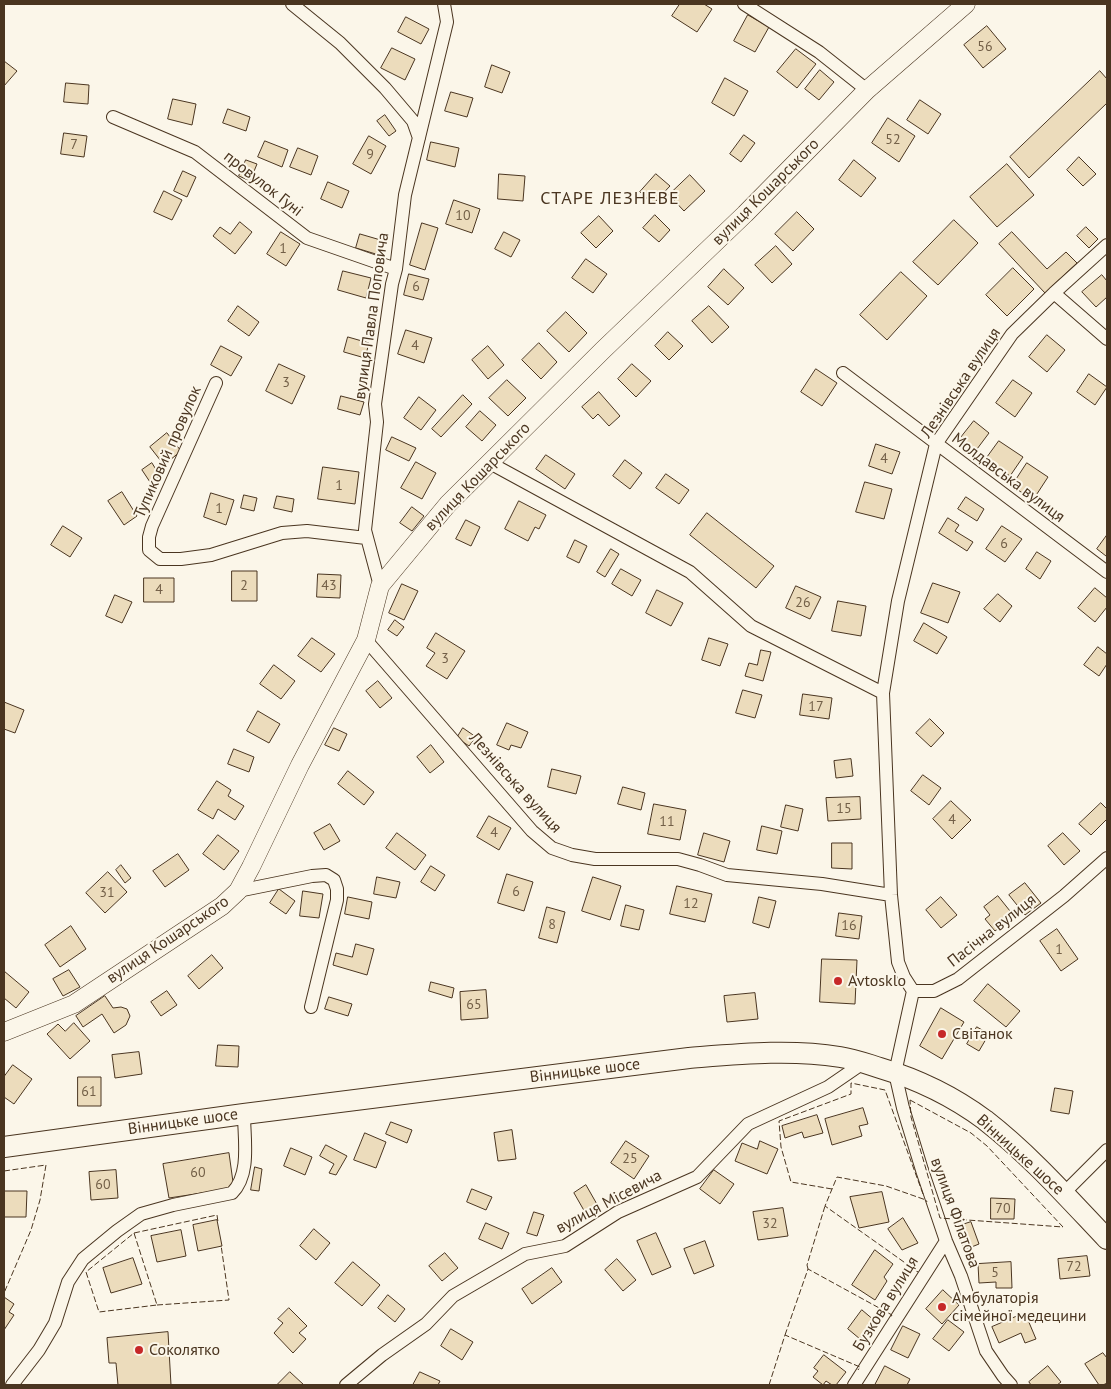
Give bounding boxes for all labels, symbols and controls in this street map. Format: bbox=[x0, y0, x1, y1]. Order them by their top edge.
house number: 56 bbox=[977, 39, 993, 55]
house number: 52 bbox=[885, 132, 901, 148]
street label: вулиця Кошарського bbox=[709, 135, 823, 249]
house number: 7 bbox=[70, 137, 78, 153]
street label: провулок Гуні bbox=[220, 147, 306, 221]
house number: 9 bbox=[366, 147, 374, 163]
district label: СТАРЕ ЛЕЗНЕВЕ bbox=[539, 188, 681, 210]
house number: 10 bbox=[455, 208, 471, 224]
street label: вулиця Павла Поповича bbox=[351, 231, 393, 401]
house number: 1 bbox=[279, 241, 287, 257]
house number: 6 bbox=[412, 279, 420, 295]
street label: Лезнівська вулиця bbox=[917, 324, 1005, 442]
house number: 4 bbox=[411, 338, 419, 354]
house number: 3 bbox=[282, 375, 290, 391]
street label: Тупиковий провулок bbox=[130, 383, 206, 521]
street label: вулиця Кошарського bbox=[421, 419, 535, 535]
street label: Молдавська вулиця bbox=[948, 429, 1068, 527]
house number: 4 bbox=[880, 451, 888, 467]
house number: 1 bbox=[335, 478, 343, 494]
house number: 1 bbox=[215, 501, 223, 517]
house number: 6 bbox=[1000, 536, 1008, 552]
house number: 2 bbox=[240, 578, 248, 594]
house number: 43 bbox=[321, 578, 337, 594]
house number: 4 bbox=[155, 582, 163, 598]
house number: 26 bbox=[795, 595, 811, 611]
house number: 3 bbox=[441, 651, 449, 667]
house number: 17 bbox=[808, 699, 824, 715]
street label: Лезнівська вулиця bbox=[465, 729, 565, 837]
house number: 15 bbox=[836, 801, 852, 817]
house number: 4 bbox=[948, 812, 956, 828]
house number: 11 bbox=[659, 814, 675, 830]
house number: 4 bbox=[490, 825, 498, 841]
house number: 6 bbox=[512, 884, 520, 900]
house number: 31 bbox=[99, 885, 115, 901]
street label: Пасічна вулиця bbox=[944, 890, 1040, 972]
street label: вулиця Кошарського bbox=[103, 892, 233, 988]
house number: 12 bbox=[683, 896, 699, 912]
house number: 8 bbox=[548, 917, 556, 933]
house number: 16 bbox=[841, 918, 857, 934]
house number: 1 bbox=[1055, 942, 1063, 958]
place label: Avtosklo bbox=[848, 971, 906, 991]
marker: Avtosklo bbox=[832, 975, 844, 987]
house number: 65 bbox=[466, 997, 482, 1013]
place label: Світанок bbox=[952, 1024, 1013, 1044]
marker: Світанок bbox=[936, 1028, 948, 1040]
street label: Вінницьке шосе bbox=[529, 1055, 641, 1087]
house number: 61 bbox=[81, 1084, 97, 1100]
street label: Вінницьке шосе bbox=[127, 1105, 239, 1139]
street label: Вінницьке шосе bbox=[972, 1111, 1068, 1199]
house number: 25 bbox=[622, 1151, 638, 1167]
street label: вулиця Філатова bbox=[926, 1155, 984, 1271]
house number: 60 bbox=[190, 1165, 206, 1181]
street label: вулиця Місевича bbox=[553, 1166, 665, 1238]
house number: 60 bbox=[95, 1177, 111, 1193]
house number: 70 bbox=[995, 1201, 1011, 1217]
house number: 32 bbox=[762, 1216, 778, 1232]
street label: Бузкова вулиця bbox=[849, 1253, 923, 1355]
house number: 72 bbox=[1066, 1259, 1082, 1275]
house number: 5 bbox=[991, 1265, 999, 1281]
place label: Амбулаторія сімейної медецини bbox=[952, 1288, 1086, 1326]
marker: Амбулаторія сімейної медецини bbox=[936, 1301, 948, 1313]
place label: Соколятко bbox=[149, 1340, 220, 1360]
marker: Соколятко bbox=[133, 1344, 145, 1356]

